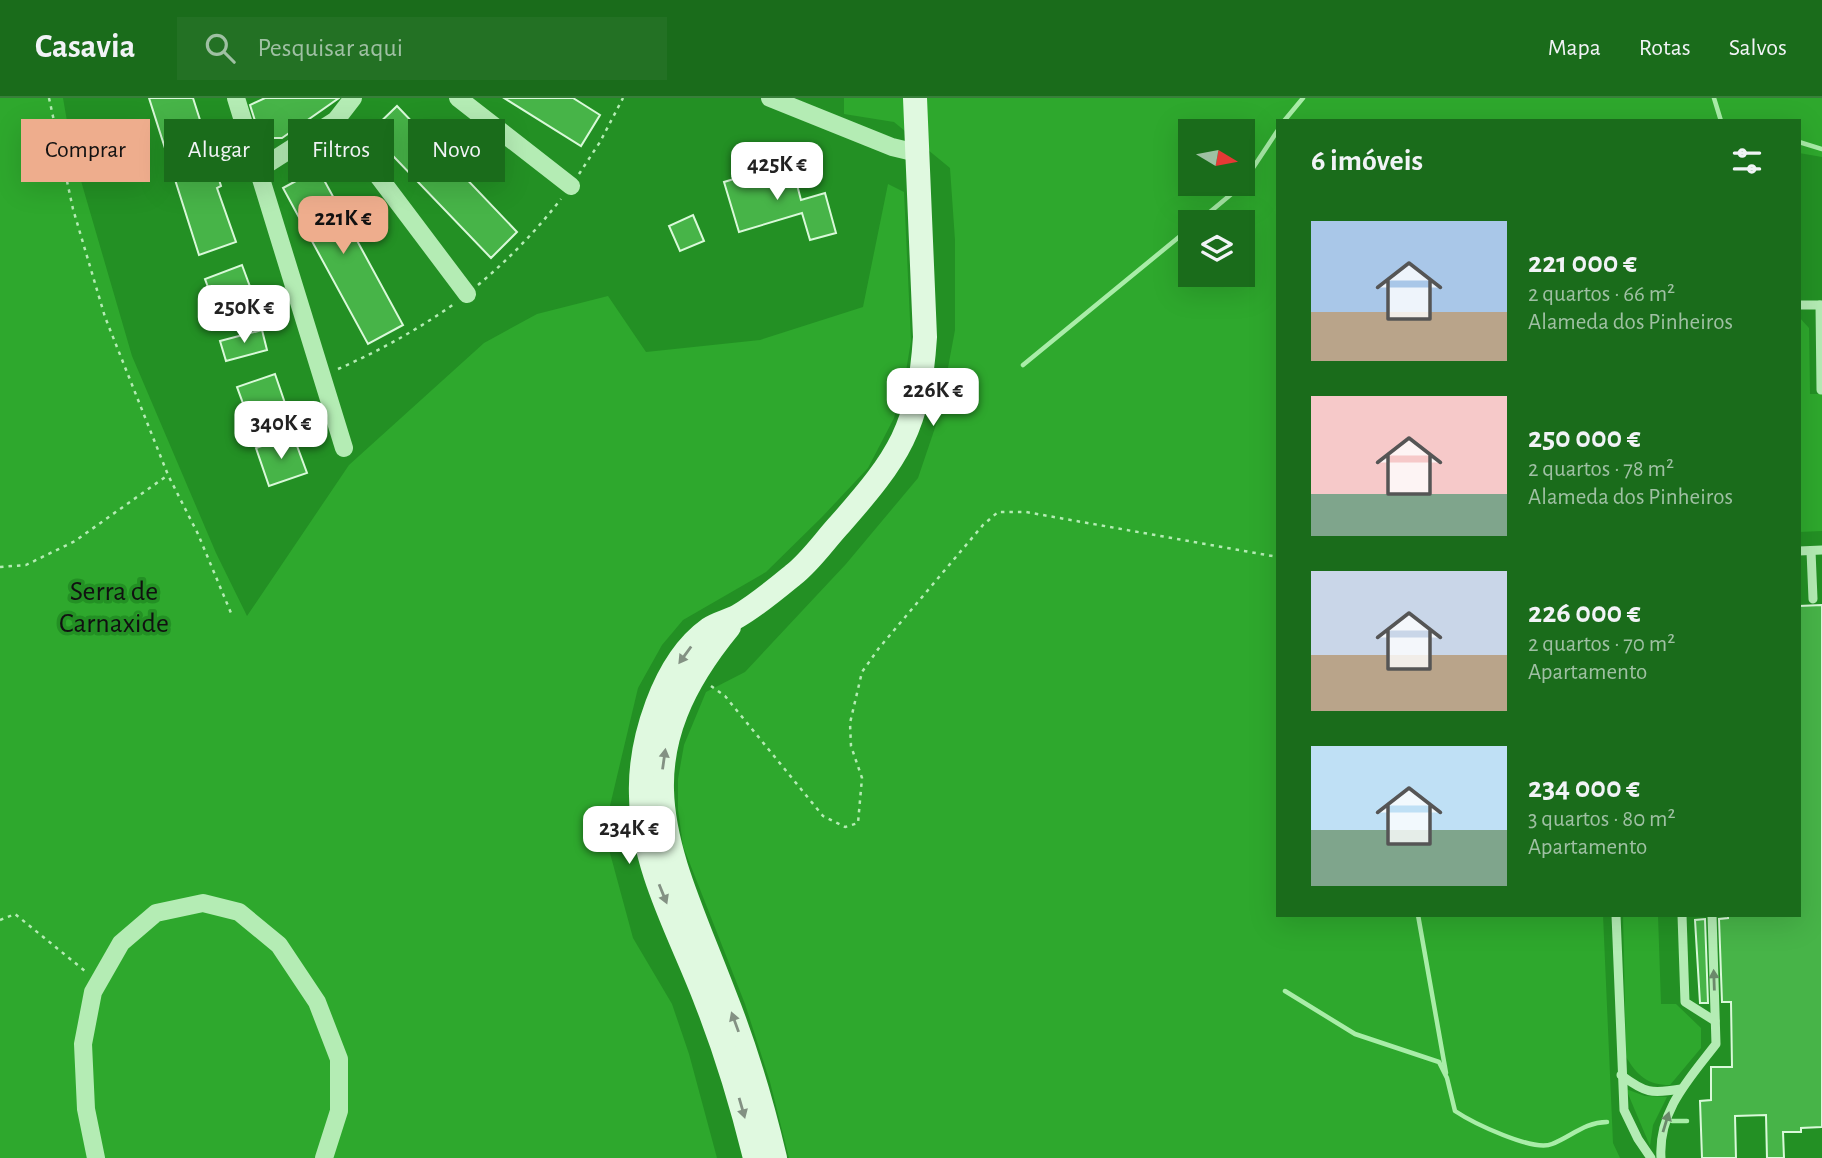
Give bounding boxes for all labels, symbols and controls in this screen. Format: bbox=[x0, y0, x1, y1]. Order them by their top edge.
search box bbox=[177, 17, 667, 80]
icon: search bbox=[201, 29, 239, 67]
text: Casavia bbox=[35, 31, 135, 64]
text: Pesquisar aqui bbox=[257, 35, 403, 61]
text: Mapa bbox=[1548, 36, 1601, 60]
text: Rotas bbox=[1639, 36, 1691, 60]
text: Salvos bbox=[1729, 36, 1787, 60]
chip: Comprar bbox=[21, 119, 150, 182]
chip: Alugar bbox=[164, 119, 274, 182]
chip: Filtros bbox=[288, 119, 394, 182]
chip: Novo bbox=[408, 119, 505, 182]
north arrow bbox=[1178, 119, 1255, 196]
map controls bbox=[1178, 119, 1255, 287]
pin: 425K € bbox=[720, 142, 834, 202]
icon: filters bbox=[1728, 142, 1766, 180]
text: 6 imóveis bbox=[1311, 146, 1423, 176]
text: 425K € bbox=[747, 153, 807, 176]
pin: 221K € bbox=[286, 197, 400, 256]
text: 221K € bbox=[314, 207, 372, 230]
button: layers bbox=[1178, 210, 1255, 287]
text: 221 000 € bbox=[1528, 248, 1637, 278]
icon: home bbox=[1367, 249, 1451, 333]
text: 2 quartos · 66 m² bbox=[1528, 283, 1675, 306]
pin: 250K € bbox=[187, 286, 301, 345]
text: 250K € bbox=[214, 296, 274, 319]
text: Alameda dos Pinheiros bbox=[1528, 311, 1733, 334]
pin: 226K € bbox=[876, 368, 990, 428]
text: 226K € bbox=[903, 379, 963, 402]
pin: 340K € bbox=[224, 402, 338, 461]
text: 340K € bbox=[250, 412, 312, 435]
text: 250 000 € bbox=[1528, 423, 1641, 453]
icon: home bbox=[1367, 424, 1451, 508]
text: 2 quartos · 78 m² bbox=[1528, 458, 1674, 481]
text: Alameda dos Pinheiros bbox=[1528, 486, 1733, 509]
park label: Serra de Carnaxide bbox=[59, 578, 169, 638]
text: 226 000 € bbox=[1528, 598, 1641, 628]
icon: home bbox=[1367, 599, 1451, 683]
text: 2 quartos · 70 m² bbox=[1528, 633, 1675, 656]
one-way arrow bbox=[678, 646, 692, 664]
text: Apartamento bbox=[1528, 661, 1647, 684]
one-way arrow bbox=[659, 748, 670, 770]
text: 234 000 € bbox=[1528, 773, 1640, 803]
icon: home bbox=[1367, 774, 1451, 858]
pin: 234K € bbox=[572, 806, 686, 866]
text: 3 quartos · 80 m² bbox=[1528, 808, 1676, 831]
text: 234K € bbox=[599, 817, 659, 840]
text: Apartamento bbox=[1528, 836, 1647, 859]
one-way arrow bbox=[658, 884, 669, 905]
one-way arrow bbox=[1708, 969, 1720, 991]
one-way arrow bbox=[729, 1012, 740, 1033]
one-way arrow bbox=[737, 1098, 747, 1119]
one-way arrow bbox=[1661, 1112, 1671, 1133]

